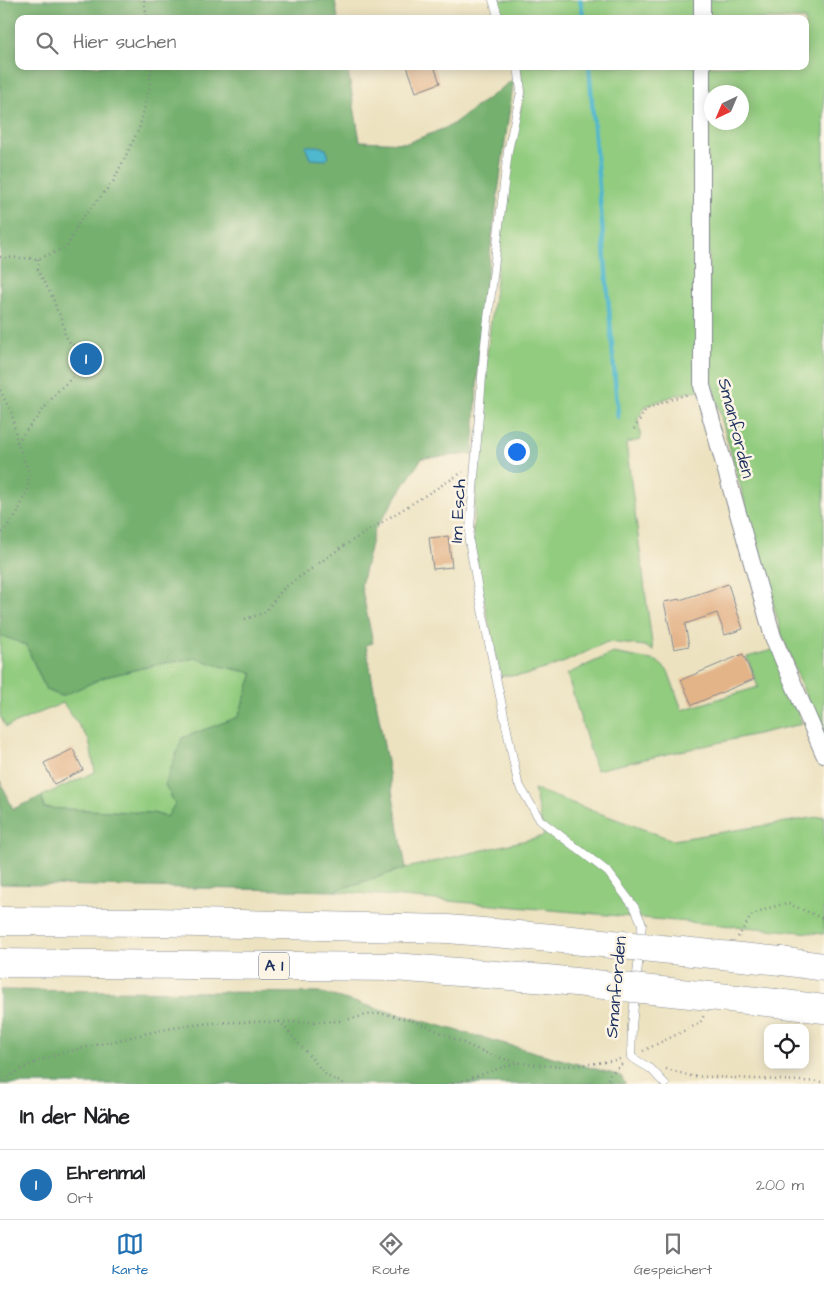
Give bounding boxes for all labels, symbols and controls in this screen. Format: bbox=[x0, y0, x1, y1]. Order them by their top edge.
search box bbox=[15, 15, 809, 70]
icon: search bbox=[33, 29, 61, 57]
text: Hier suchen bbox=[73, 29, 176, 56]
north arrow bbox=[704, 85, 749, 130]
pin: 1 bbox=[70, 340, 102, 378]
street label: Smanforden bbox=[711, 375, 761, 481]
your location bbox=[504, 439, 530, 465]
street label: Im Esch bbox=[444, 478, 472, 544]
street label: Smanforden bbox=[599, 935, 633, 1039]
road number: A 1 bbox=[259, 952, 289, 979]
map controls bbox=[764, 1024, 809, 1069]
button: locate bbox=[764, 1024, 809, 1069]
text: In der Nähe bbox=[20, 1102, 130, 1131]
text: Ehrenmal bbox=[67, 1160, 145, 1187]
text: 1 bbox=[35, 1174, 37, 1196]
text: 200 m bbox=[756, 1174, 804, 1196]
text: Ort bbox=[67, 1187, 93, 1209]
tab: Karte bbox=[112, 1230, 148, 1280]
tab: Route bbox=[372, 1230, 410, 1280]
tab: Gespeichert bbox=[634, 1230, 712, 1280]

